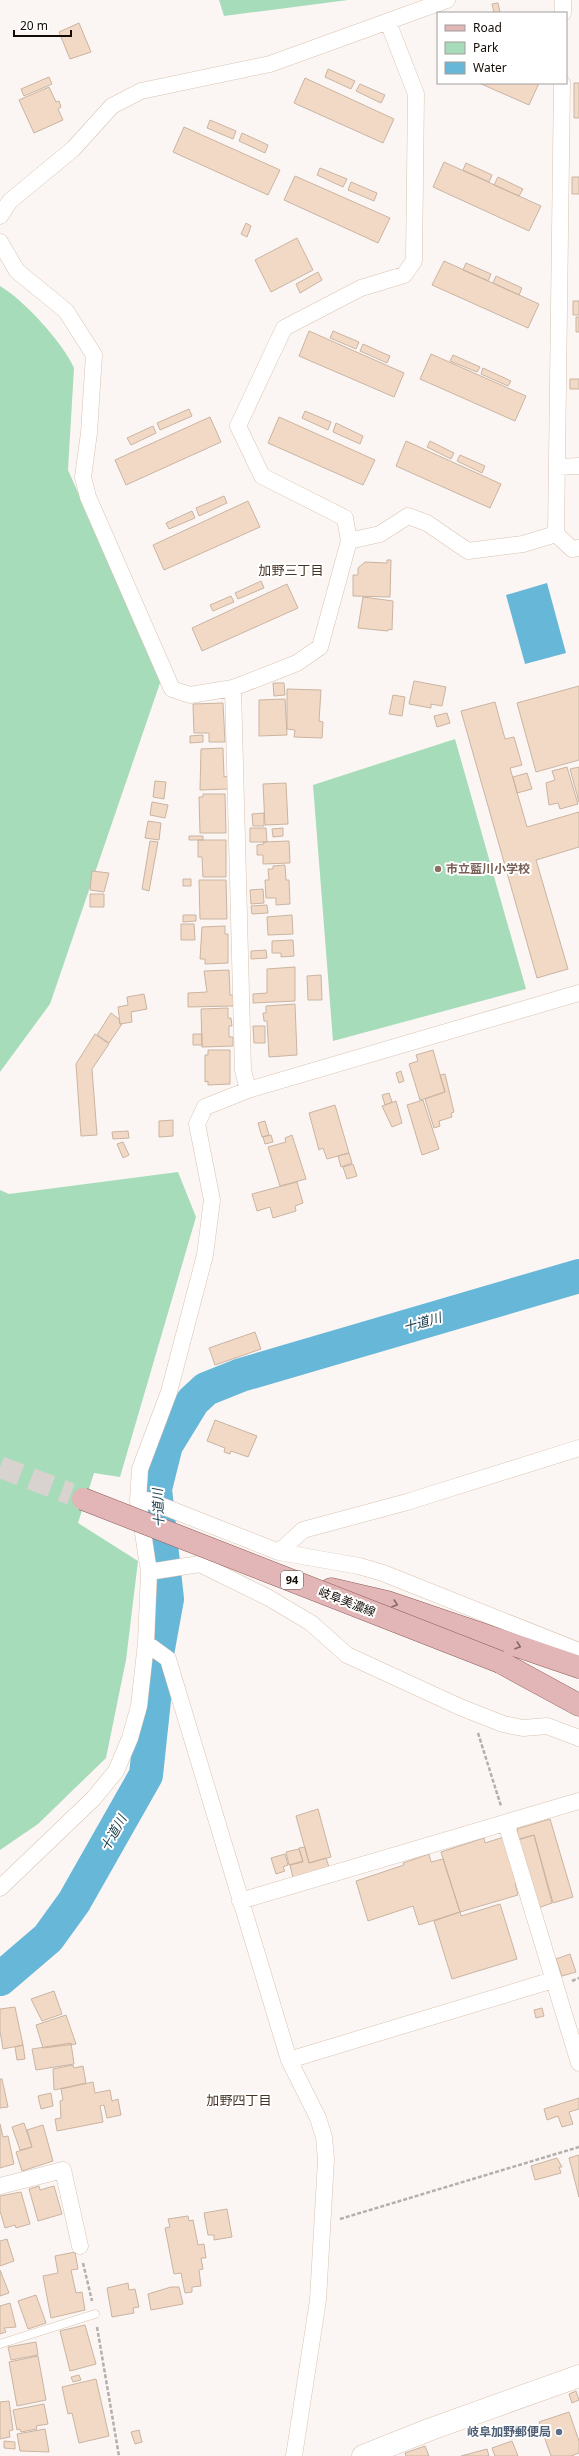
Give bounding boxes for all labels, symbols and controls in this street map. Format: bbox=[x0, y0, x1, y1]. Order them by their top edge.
scale bar bbox=[14, 12, 71, 38]
legend bbox=[437, 12, 567, 84]
text: 20 m bbox=[20, 17, 48, 34]
text: Road bbox=[473, 19, 502, 36]
text: Park bbox=[473, 39, 499, 56]
text: Water bbox=[473, 59, 507, 76]
district label: 加野三丁目 bbox=[258, 561, 324, 579]
place label: 市立藍川小学校 bbox=[446, 860, 530, 877]
marker: 市立藍川小学校 bbox=[433, 864, 443, 874]
water label: 十道川 bbox=[401, 1307, 445, 1336]
water label: 十道川 bbox=[148, 1486, 168, 1528]
road number: 94 bbox=[281, 1571, 303, 1589]
street label: 岐阜美濃線 bbox=[316, 1583, 378, 1620]
one-way arrow bbox=[391, 1600, 398, 1608]
one-way arrow bbox=[514, 1642, 521, 1650]
water label: 十道川 bbox=[96, 1810, 131, 1854]
district label: 加野四丁目 bbox=[206, 2091, 272, 2109]
place label: 岐阜加野郵便局 bbox=[467, 2423, 551, 2440]
marker: 岐阜加野郵便局 bbox=[554, 2427, 564, 2437]

